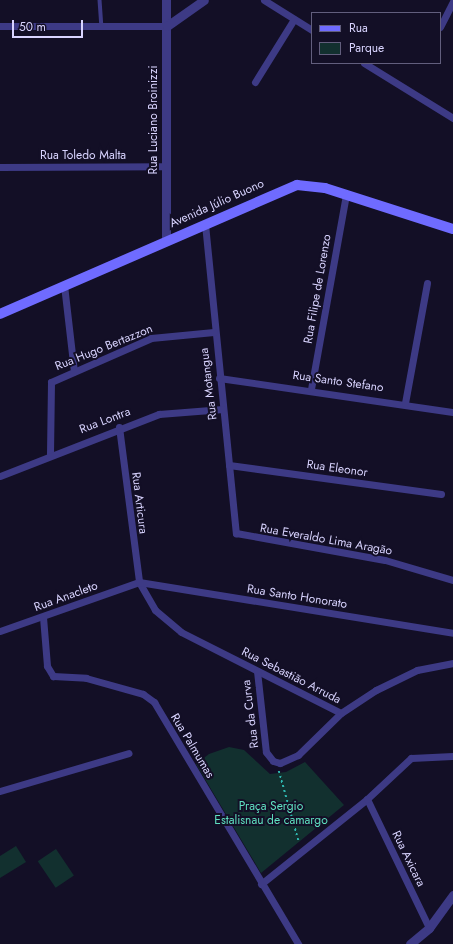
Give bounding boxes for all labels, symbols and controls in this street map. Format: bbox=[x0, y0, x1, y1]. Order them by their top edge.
scale bar bbox=[14, 12, 85, 38]
legend bbox=[311, 12, 441, 64]
text: 50 m bbox=[19, 18, 46, 36]
text: Rua bbox=[349, 19, 368, 37]
text: Parque bbox=[349, 39, 384, 57]
street label: Rua Luciano Broinizzi bbox=[147, 65, 161, 175]
street label: Rua Toledo Malta bbox=[40, 149, 126, 163]
street label: Avenida Júlio Buono bbox=[168, 177, 266, 231]
street label: Rua Filipe de Lorenzo bbox=[301, 233, 335, 345]
street label: Rua Hugo Bertazzon bbox=[53, 322, 155, 374]
street label: Rua Motangua bbox=[197, 347, 221, 421]
street label: Rua Santo Stefano bbox=[292, 368, 384, 396]
street label: Rua Lontra bbox=[77, 405, 133, 437]
street label: Rua Eleonor bbox=[306, 458, 368, 480]
street label: Rua Articura bbox=[128, 471, 150, 535]
street label: Rua Everaldo Lima Aragão bbox=[259, 521, 393, 559]
street label: Rua Anacleto bbox=[32, 579, 100, 615]
street label: Rua Santo Honorato bbox=[246, 582, 348, 612]
street label: Rua Sebastião Arruda bbox=[239, 645, 343, 707]
street label: Rua da Curva bbox=[240, 679, 262, 749]
street label: Rua Palmumas bbox=[167, 711, 217, 781]
park label: Praça Sergio Estalisnau de camargo bbox=[214, 800, 328, 828]
street label: Rua Axicara bbox=[388, 829, 428, 889]

